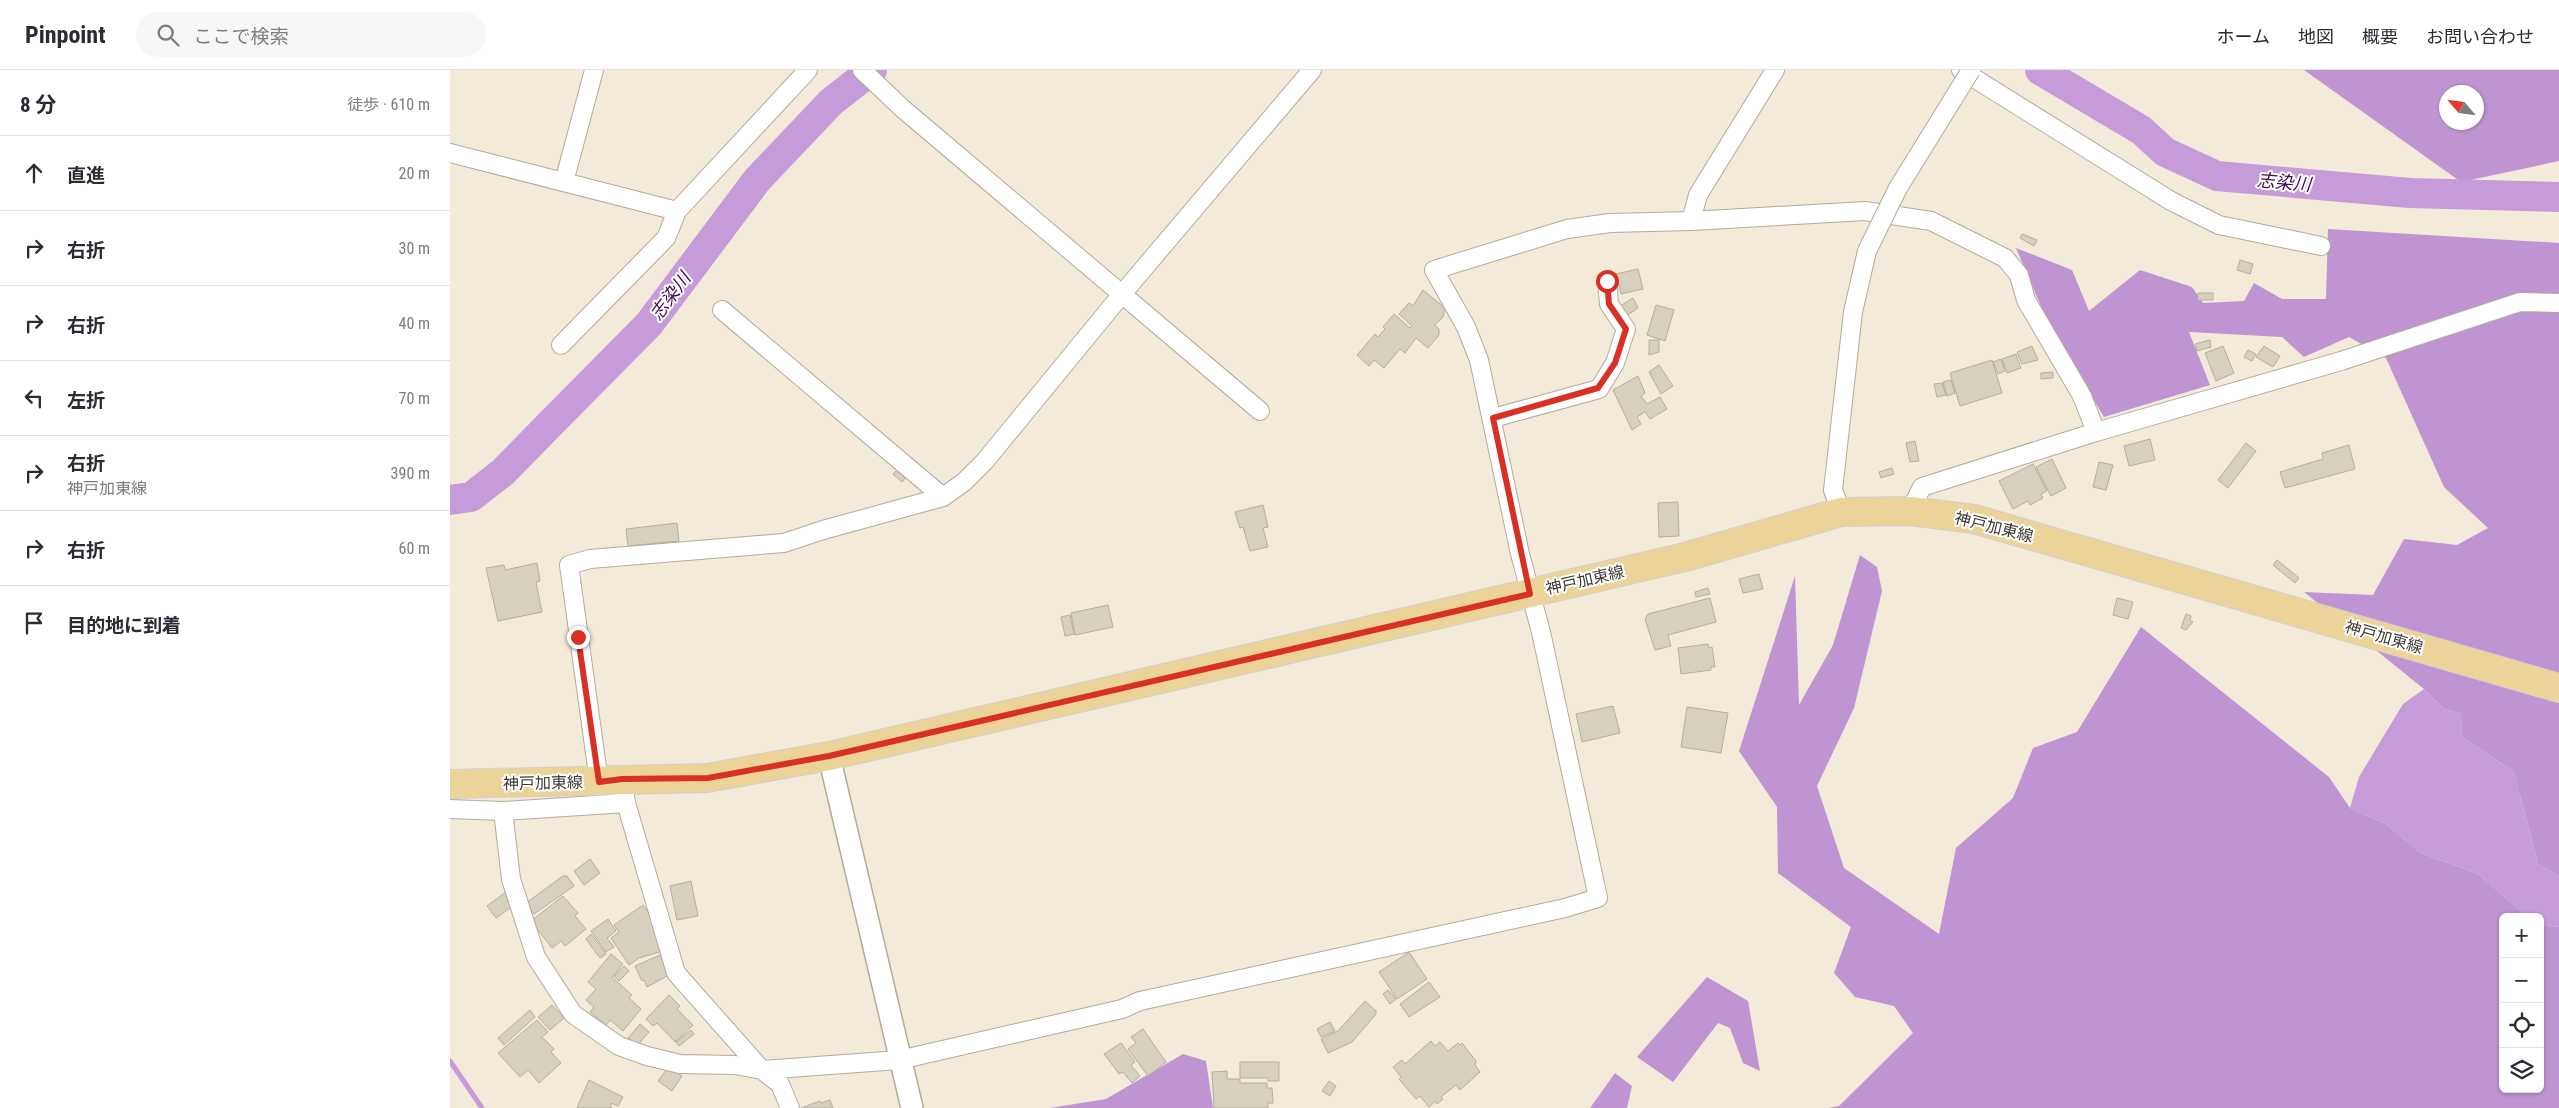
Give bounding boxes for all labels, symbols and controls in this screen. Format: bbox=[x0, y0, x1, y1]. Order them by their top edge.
search box bbox=[136, 12, 486, 57]
text: Pinpoint bbox=[25, 21, 106, 49]
icon: search bbox=[154, 21, 182, 49]
text: ここで検索 bbox=[194, 25, 289, 48]
text: ホーム bbox=[2217, 26, 2270, 47]
text: 地図 bbox=[2298, 26, 2334, 47]
text: 概要 bbox=[2362, 26, 2398, 47]
text: お問い合わせ bbox=[2426, 26, 2534, 47]
north arrow bbox=[2439, 85, 2484, 130]
text: 8 分 bbox=[20, 93, 56, 117]
text: 徒歩 · 610 m bbox=[347, 95, 430, 114]
icon: ahead bbox=[20, 159, 48, 187]
text: 直進 bbox=[67, 164, 105, 187]
text: 20 m bbox=[398, 164, 430, 183]
water label: 志染川 bbox=[2256, 169, 2314, 195]
icon: right bbox=[20, 234, 48, 262]
text: 右折 bbox=[67, 239, 105, 262]
text: 30 m bbox=[398, 239, 430, 258]
water label: 志染川 bbox=[645, 267, 696, 324]
route start bbox=[1596, 270, 1619, 293]
icon: right bbox=[20, 309, 48, 337]
text: 右折 bbox=[67, 314, 105, 337]
text: 40 m bbox=[398, 314, 430, 333]
icon: left bbox=[20, 384, 48, 412]
text: 左折 bbox=[67, 389, 105, 412]
text: 70 m bbox=[398, 389, 430, 408]
text: 右折 bbox=[67, 452, 105, 475]
icon: right bbox=[20, 459, 48, 487]
text: 390 m bbox=[391, 464, 430, 483]
text: 神戸加東線 bbox=[67, 479, 147, 498]
street label: 神戸加東線 bbox=[1953, 508, 2035, 546]
icon: right bbox=[20, 534, 48, 562]
text: 右折 bbox=[67, 539, 105, 562]
text: 60 m bbox=[398, 539, 430, 558]
street label: 神戸加東線 bbox=[1544, 562, 1626, 598]
icon: arrive bbox=[20, 609, 48, 637]
text: 目的地に到着 bbox=[67, 614, 181, 637]
street label: 神戸加東線 bbox=[2343, 617, 2425, 657]
route end bbox=[567, 626, 590, 649]
street label: 神戸加東線 bbox=[503, 773, 583, 793]
map controls bbox=[2499, 913, 2544, 1093]
button: + bbox=[2499, 913, 2544, 958]
button: − bbox=[2499, 958, 2544, 1003]
button: locate bbox=[2499, 1003, 2544, 1048]
button: layers bbox=[2499, 1048, 2544, 1093]

